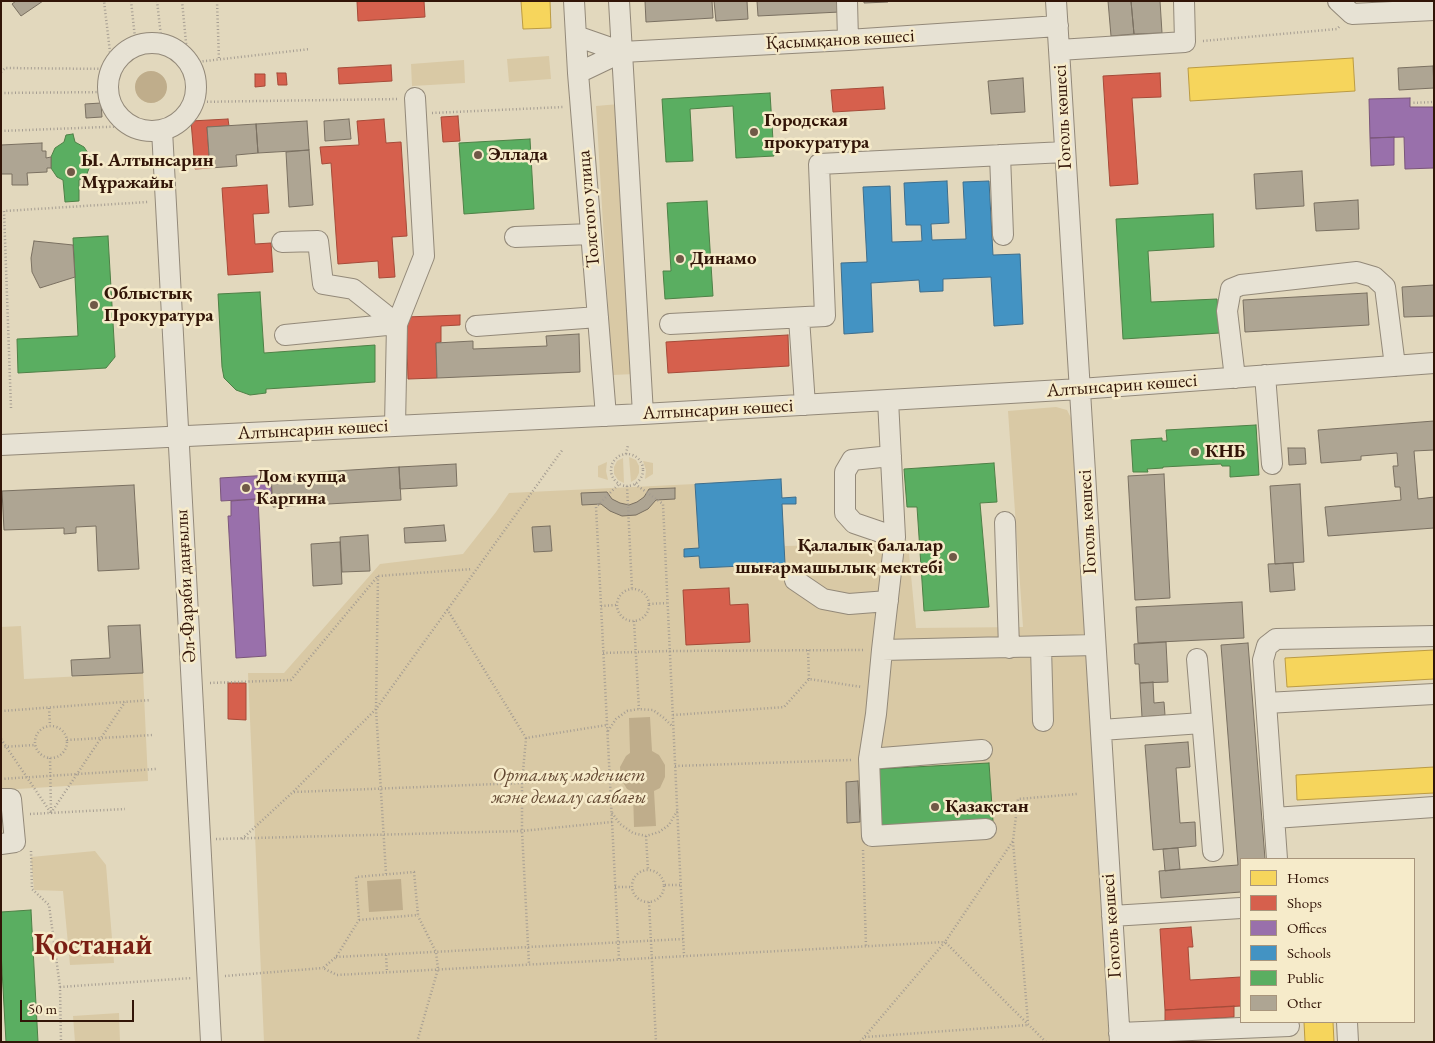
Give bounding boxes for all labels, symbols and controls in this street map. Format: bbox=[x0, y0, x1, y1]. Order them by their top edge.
street label: Қасымқанов көшесі bbox=[765, 25, 915, 55]
street label: Гоголь көшесі bbox=[1049, 64, 1077, 170]
place label: Городская прокуратура bbox=[764, 110, 869, 154]
marker: Городская прокуратура bbox=[748, 126, 760, 138]
place label: Эллада bbox=[488, 144, 548, 166]
marker: Эллада bbox=[472, 149, 484, 161]
street label: Толстого улица bbox=[572, 149, 606, 269]
place label: Ы. Алтынсарин Мұражайы bbox=[81, 150, 214, 194]
marker: Ы. Алтынсарин Мұражайы bbox=[65, 166, 77, 178]
place label: Динамо bbox=[690, 248, 756, 270]
marker: Динамо bbox=[674, 253, 686, 265]
place label: Облыстық Прокуратура bbox=[104, 283, 214, 327]
marker: Облыстық Прокуратура bbox=[88, 299, 100, 311]
street label: Алтынсарин көшесі bbox=[1046, 369, 1198, 403]
street label: Алтынсарин көшесі bbox=[642, 395, 794, 425]
street label: Алтынсарин көшесі bbox=[237, 415, 389, 445]
place label: КНБ bbox=[1205, 441, 1246, 463]
marker: КНБ bbox=[1189, 446, 1201, 458]
place label: Дом купца Каргина bbox=[256, 466, 346, 510]
street label: Гоголь көшесі bbox=[1074, 469, 1102, 575]
marker: Дом купца Каргина bbox=[240, 482, 252, 494]
street label: Әл-Фараби даңғылы bbox=[171, 509, 201, 663]
place label: Қалалық балалар шығармашылық мектебі bbox=[735, 535, 943, 579]
marker: Қалалық балалар шығармашылық мектебі bbox=[947, 551, 959, 563]
park label: Орталық мәдениет және демалу саябағы bbox=[491, 765, 647, 809]
place label: Қазақстан bbox=[945, 796, 1029, 818]
marker: Қазақстан bbox=[929, 801, 941, 813]
legend bbox=[1240, 858, 1415, 1023]
text: Homes bbox=[1287, 868, 1329, 887]
street label: Гоголь көшесі bbox=[1097, 873, 1127, 979]
text: Shops bbox=[1287, 893, 1322, 912]
text: Offices bbox=[1287, 918, 1327, 937]
district label: Қостанай bbox=[34, 929, 152, 963]
text: Schools bbox=[1287, 943, 1331, 962]
text: Public bbox=[1287, 968, 1324, 987]
scale bar bbox=[22, 990, 136, 1022]
text: Other bbox=[1287, 993, 1322, 1012]
text: 50 m bbox=[28, 999, 57, 1018]

